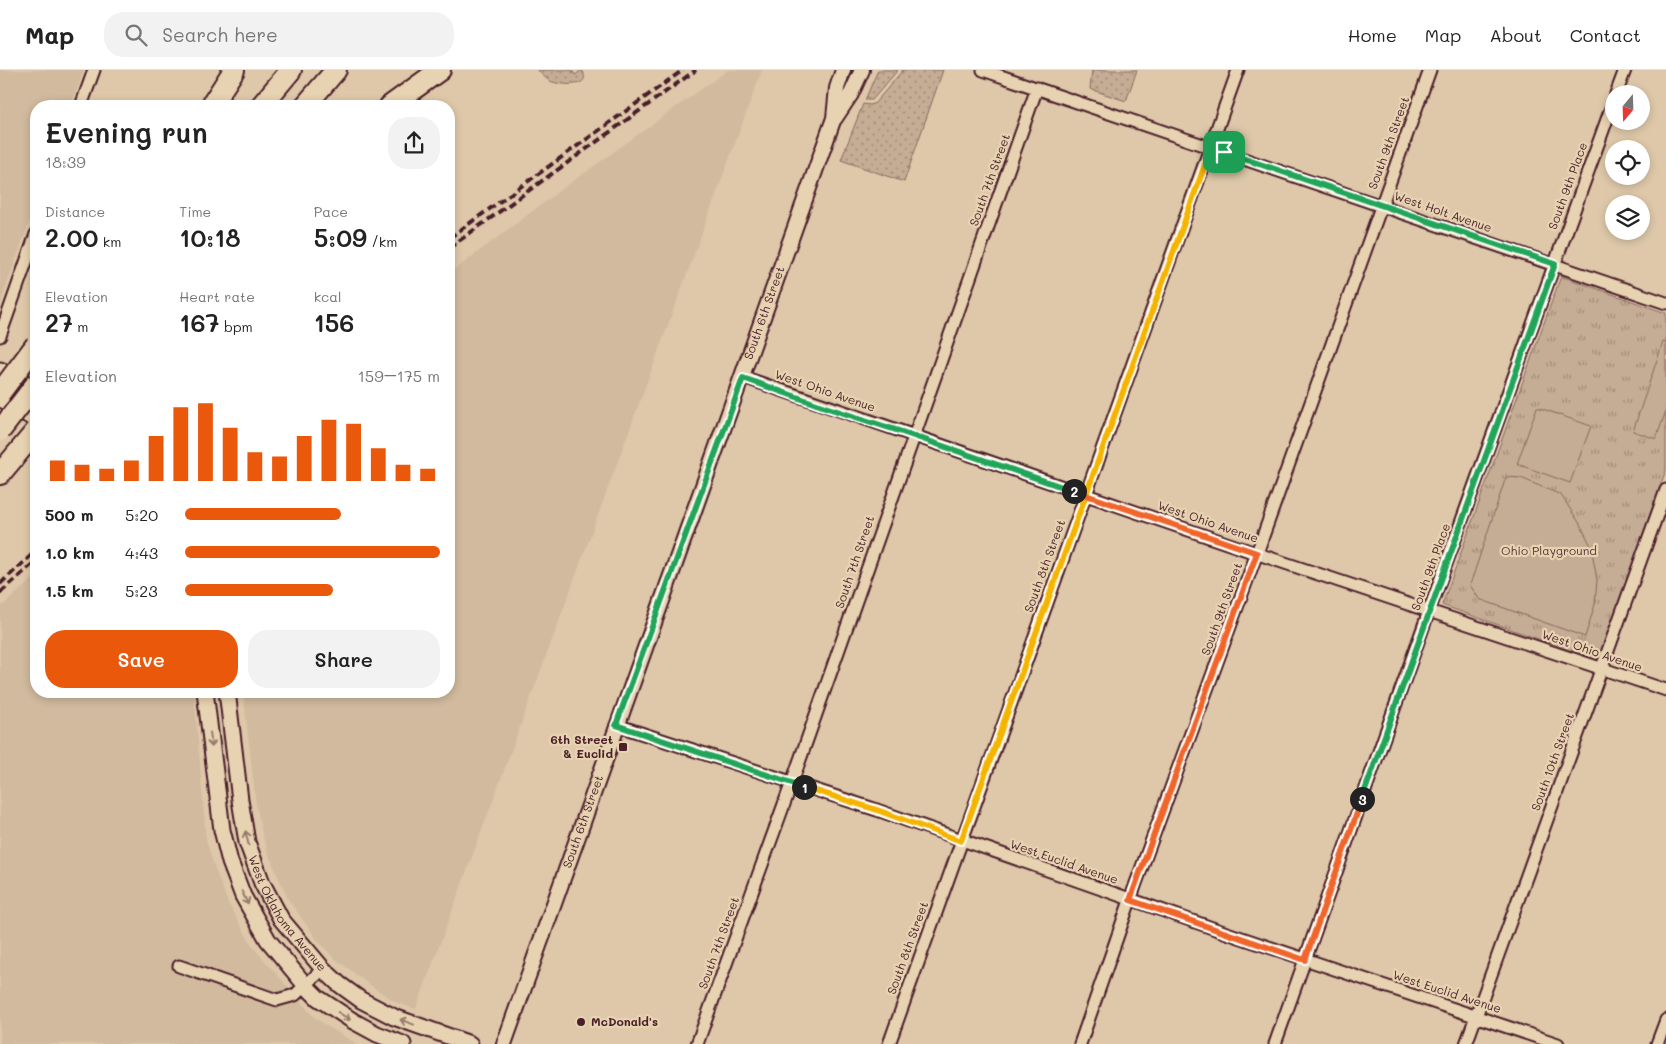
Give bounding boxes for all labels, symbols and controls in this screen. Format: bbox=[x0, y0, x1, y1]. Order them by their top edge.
search box bbox=[104, 12, 454, 57]
text: Map bbox=[25, 19, 74, 50]
icon: search bbox=[122, 21, 150, 49]
text: Search here bbox=[162, 22, 278, 47]
text: Home bbox=[1348, 23, 1397, 47]
text: Map bbox=[1425, 23, 1461, 47]
text: About bbox=[1489, 23, 1542, 47]
text: Contact bbox=[1570, 23, 1641, 47]
north arrow bbox=[1605, 85, 1650, 130]
map controls bbox=[1605, 85, 1650, 240]
street label: South 9th Street bbox=[1364, 94, 1412, 191]
text: Evening run bbox=[45, 114, 208, 150]
button: share bbox=[388, 117, 440, 169]
street label: South 7th Street bbox=[965, 131, 1013, 228]
pin bbox=[1203, 131, 1245, 173]
icon: arrive bbox=[1210, 138, 1238, 166]
street label: South 9th Place bbox=[1544, 140, 1590, 231]
button: locate bbox=[1605, 140, 1650, 185]
text: 18:39 bbox=[45, 151, 86, 172]
street label: West Holt Avenue bbox=[1392, 187, 1494, 235]
button: layers bbox=[1605, 195, 1650, 240]
text: Distance bbox=[45, 202, 105, 221]
text: Time bbox=[179, 202, 211, 221]
text: Pace bbox=[314, 202, 348, 221]
text: 2.00 bbox=[45, 221, 98, 253]
text: 10:18 bbox=[179, 221, 241, 253]
text: 5:09 bbox=[314, 221, 367, 253]
text: km bbox=[98, 232, 121, 251]
text: /km bbox=[367, 232, 397, 251]
street label: South 6th Street bbox=[740, 264, 788, 361]
text: Elevation bbox=[45, 287, 108, 306]
text: Heart rate bbox=[179, 287, 255, 306]
text: kcal bbox=[314, 287, 342, 306]
text: 27 bbox=[45, 306, 73, 338]
text: 167 bbox=[179, 306, 219, 338]
text: 156 bbox=[314, 306, 354, 338]
text: m bbox=[73, 317, 89, 336]
text: bpm bbox=[219, 317, 253, 336]
text: Elevation bbox=[45, 365, 117, 386]
text: 159–175 m bbox=[358, 365, 440, 386]
street label: West Ohio Avenue bbox=[773, 365, 878, 415]
pin: 2 bbox=[1062, 478, 1086, 504]
text: 2 bbox=[1071, 482, 1078, 501]
street label: West Ohio Avenue bbox=[1156, 496, 1261, 546]
text: 500 m bbox=[45, 504, 93, 525]
text: 5:20 bbox=[125, 504, 158, 525]
street label: South 7th Street bbox=[831, 513, 877, 610]
street label: South 8th Street bbox=[1020, 517, 1068, 614]
street label: South 9th Place bbox=[1407, 521, 1453, 612]
text: 1.0 km bbox=[45, 542, 94, 563]
text: 4:43 bbox=[125, 542, 158, 563]
park label: Ohio Playground bbox=[1501, 542, 1597, 558]
street label: South 9th Street bbox=[1197, 560, 1245, 657]
text: 1.5 km bbox=[45, 580, 93, 601]
text: 5:23 bbox=[125, 580, 158, 601]
street label: West Ohio Avenue bbox=[1540, 625, 1645, 675]
button: Save bbox=[45, 630, 238, 688]
button: Share bbox=[248, 630, 440, 688]
street label: South 10th Street bbox=[1527, 710, 1577, 813]
one-way arrow bbox=[206, 731, 216, 747]
place label: 6th Street & Euclid bbox=[550, 731, 613, 761]
marker: 6th Street & Euclid bbox=[617, 741, 629, 753]
street label: South 6th Street bbox=[558, 773, 606, 870]
pin: 1 bbox=[792, 774, 816, 800]
text: 1 bbox=[801, 778, 808, 797]
pin: 3 bbox=[1350, 786, 1374, 812]
text: 3 bbox=[1358, 790, 1367, 809]
one-way arrow bbox=[242, 830, 251, 846]
street label: West Euclid Avenue bbox=[1008, 835, 1120, 887]
street label: West Oklahoma Avenue bbox=[246, 853, 330, 974]
one-way arrow bbox=[240, 890, 250, 905]
street label: South 7th Street bbox=[694, 894, 742, 991]
street label: South 8th Street bbox=[883, 899, 931, 996]
street label: West Euclid Avenue bbox=[1391, 966, 1504, 1016]
one-way arrow bbox=[337, 1011, 351, 1021]
place label: McDonald's bbox=[591, 1013, 658, 1029]
marker: McDonald's bbox=[575, 1016, 587, 1028]
one-way arrow bbox=[400, 1017, 415, 1026]

